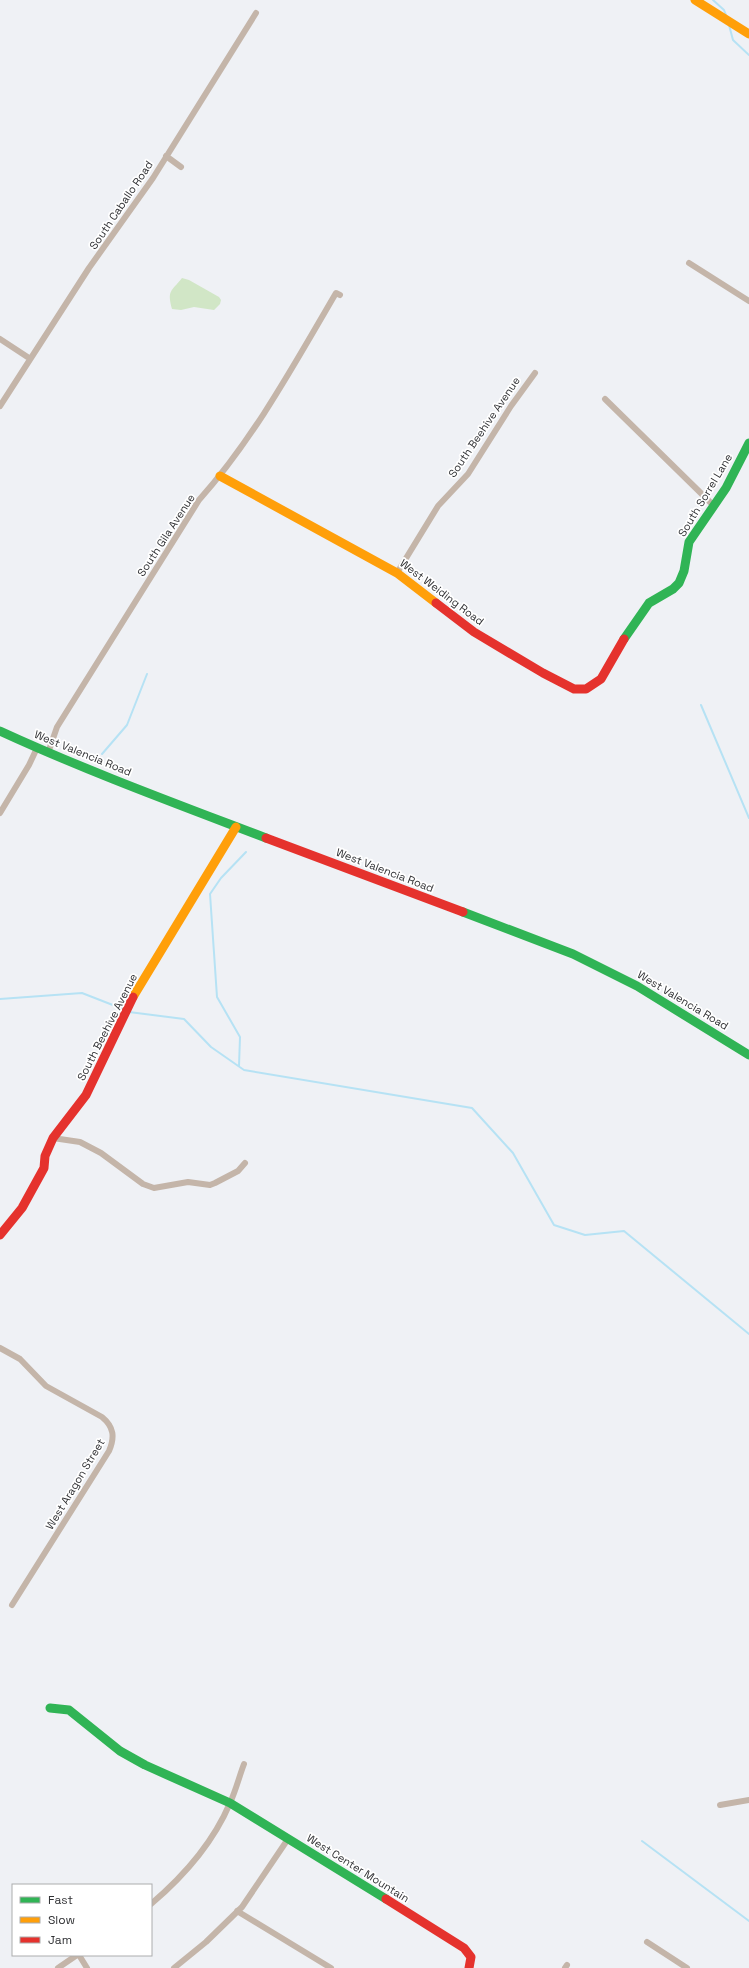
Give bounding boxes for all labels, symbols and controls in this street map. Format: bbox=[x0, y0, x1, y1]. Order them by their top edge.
street label: South Caballo Road bbox=[86, 158, 156, 252]
street label: South Beehive Avenue bbox=[445, 374, 523, 480]
street label: South Sorrel Lane bbox=[675, 451, 735, 539]
street label: South Gila Avenue bbox=[134, 491, 198, 579]
street label: West Weiding Road bbox=[397, 556, 487, 628]
street label: West Valencia Road bbox=[32, 727, 134, 779]
street label: West Valencia Road bbox=[334, 845, 436, 895]
street label: West Valencia Road bbox=[635, 967, 731, 1033]
street label: South Beehive Avenue bbox=[74, 971, 140, 1083]
street label: West Aragon Street bbox=[42, 1436, 108, 1532]
street label: West Center Mountain bbox=[304, 1831, 412, 1905]
legend bbox=[12, 1884, 152, 1956]
text: Fast bbox=[48, 1892, 73, 1908]
text: Slow bbox=[48, 1912, 75, 1928]
text: Jam bbox=[48, 1932, 72, 1948]

